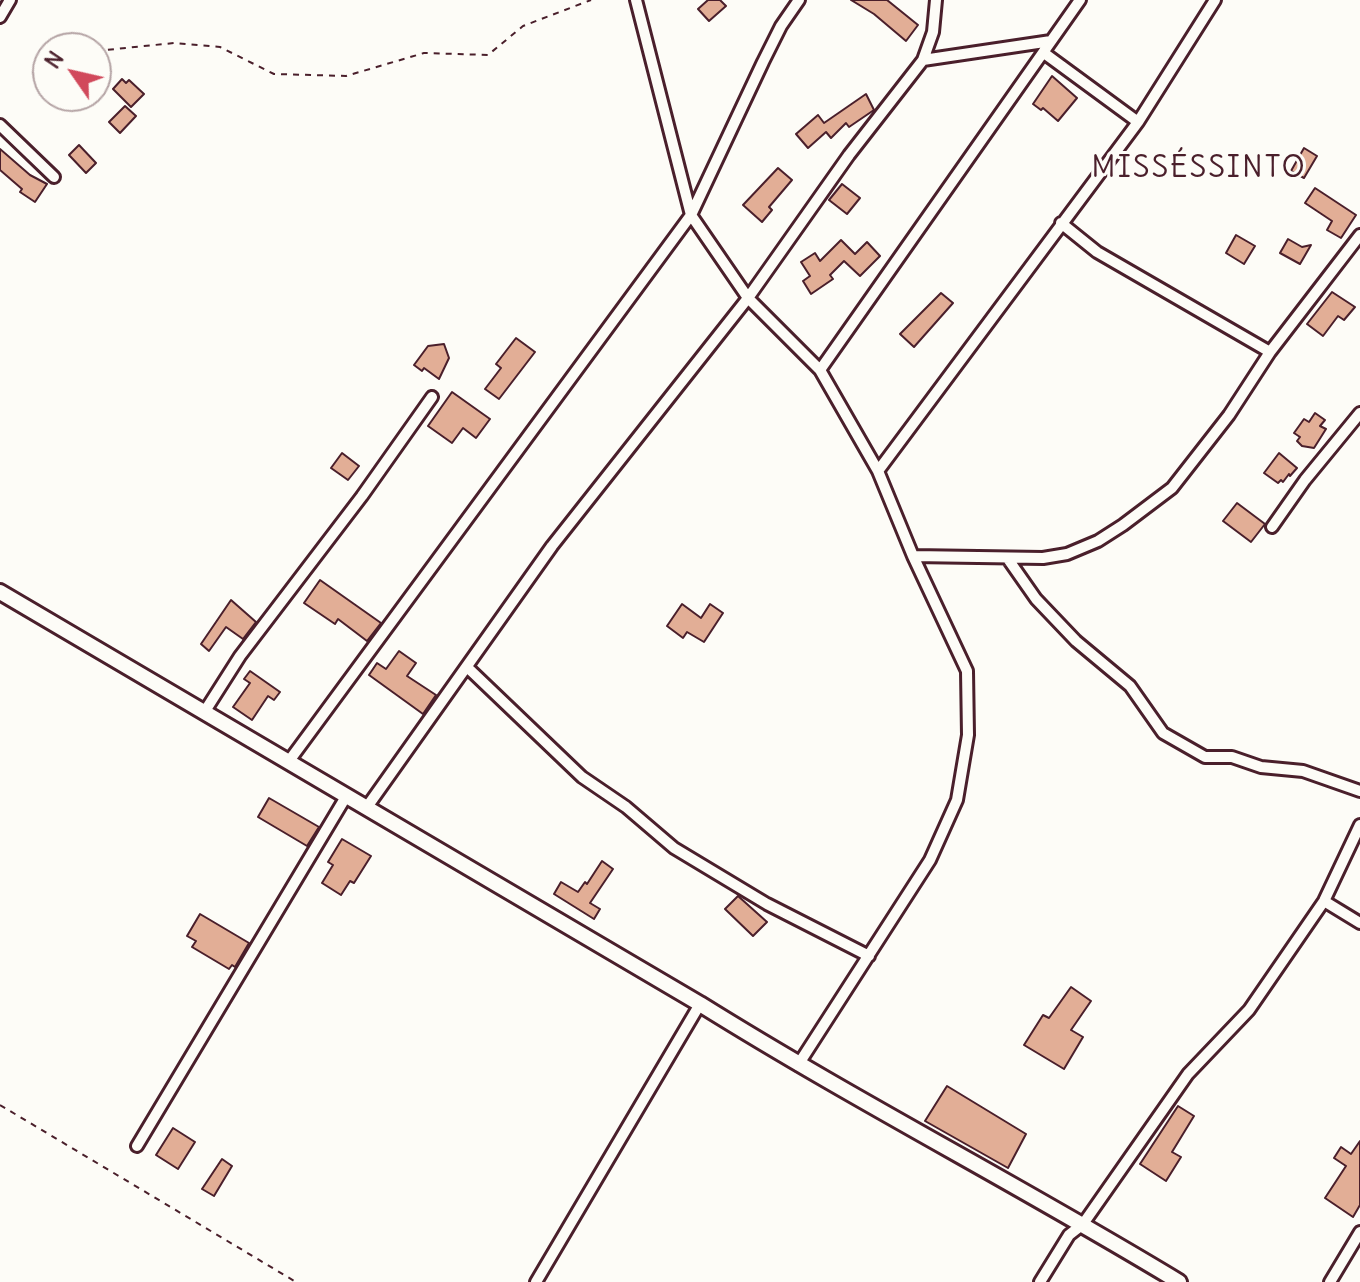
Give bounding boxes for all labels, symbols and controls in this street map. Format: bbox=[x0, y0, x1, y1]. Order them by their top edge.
north arrow bbox=[32, 32, 112, 112]
text: N bbox=[38, 46, 70, 74]
district label: MISSÉSSINTO bbox=[1091, 150, 1307, 186]

